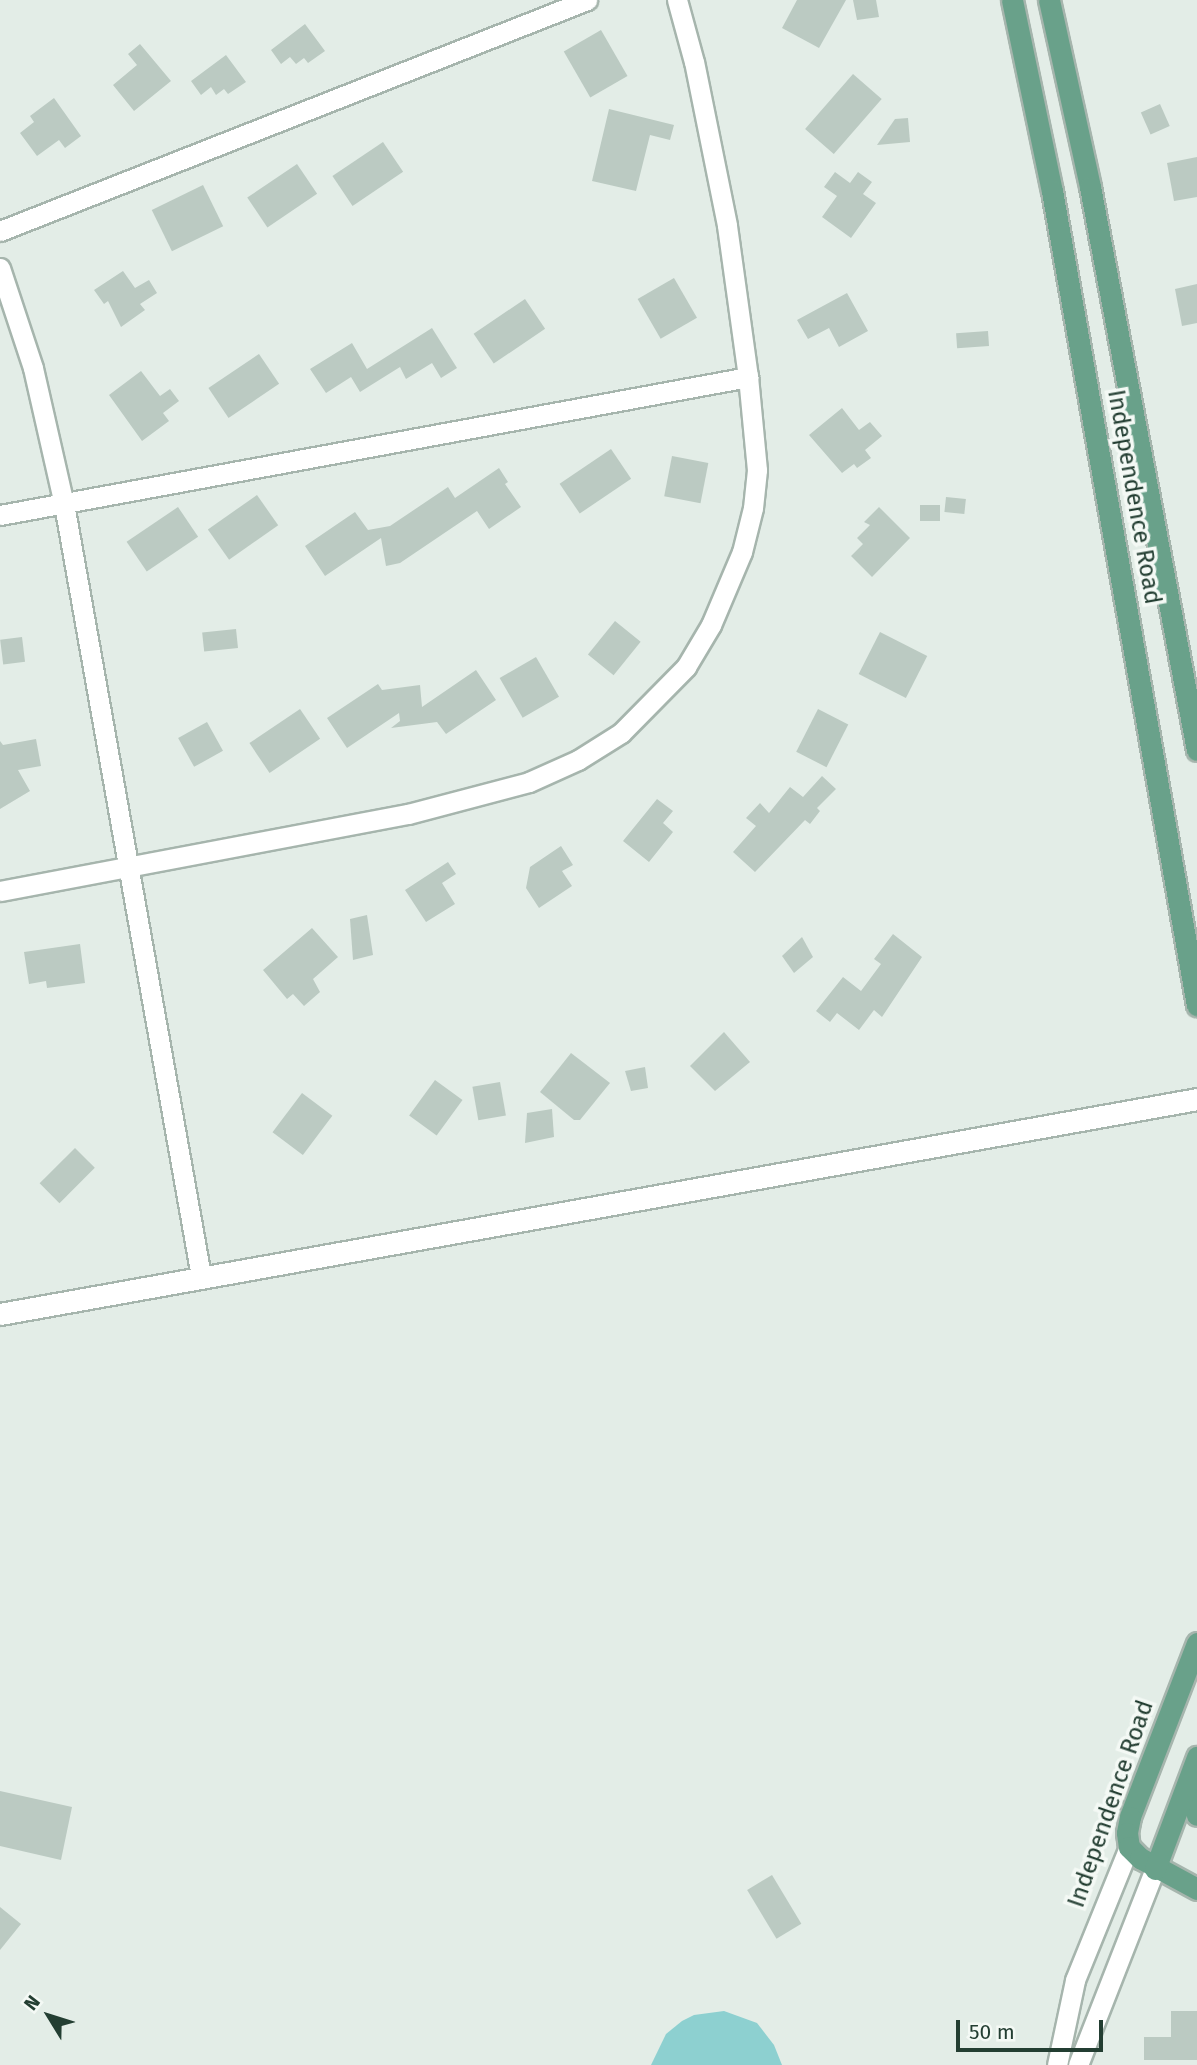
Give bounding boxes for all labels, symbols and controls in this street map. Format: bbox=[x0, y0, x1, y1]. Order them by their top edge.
street label: Independence Road bbox=[1101, 388, 1167, 606]
street label: Independence Road bbox=[1062, 1697, 1160, 1911]
north arrow bbox=[14, 1981, 84, 2051]
text: N bbox=[19, 1991, 45, 2015]
scale bar bbox=[959, 2006, 1106, 2050]
text: 50 m bbox=[969, 2019, 1015, 2045]

